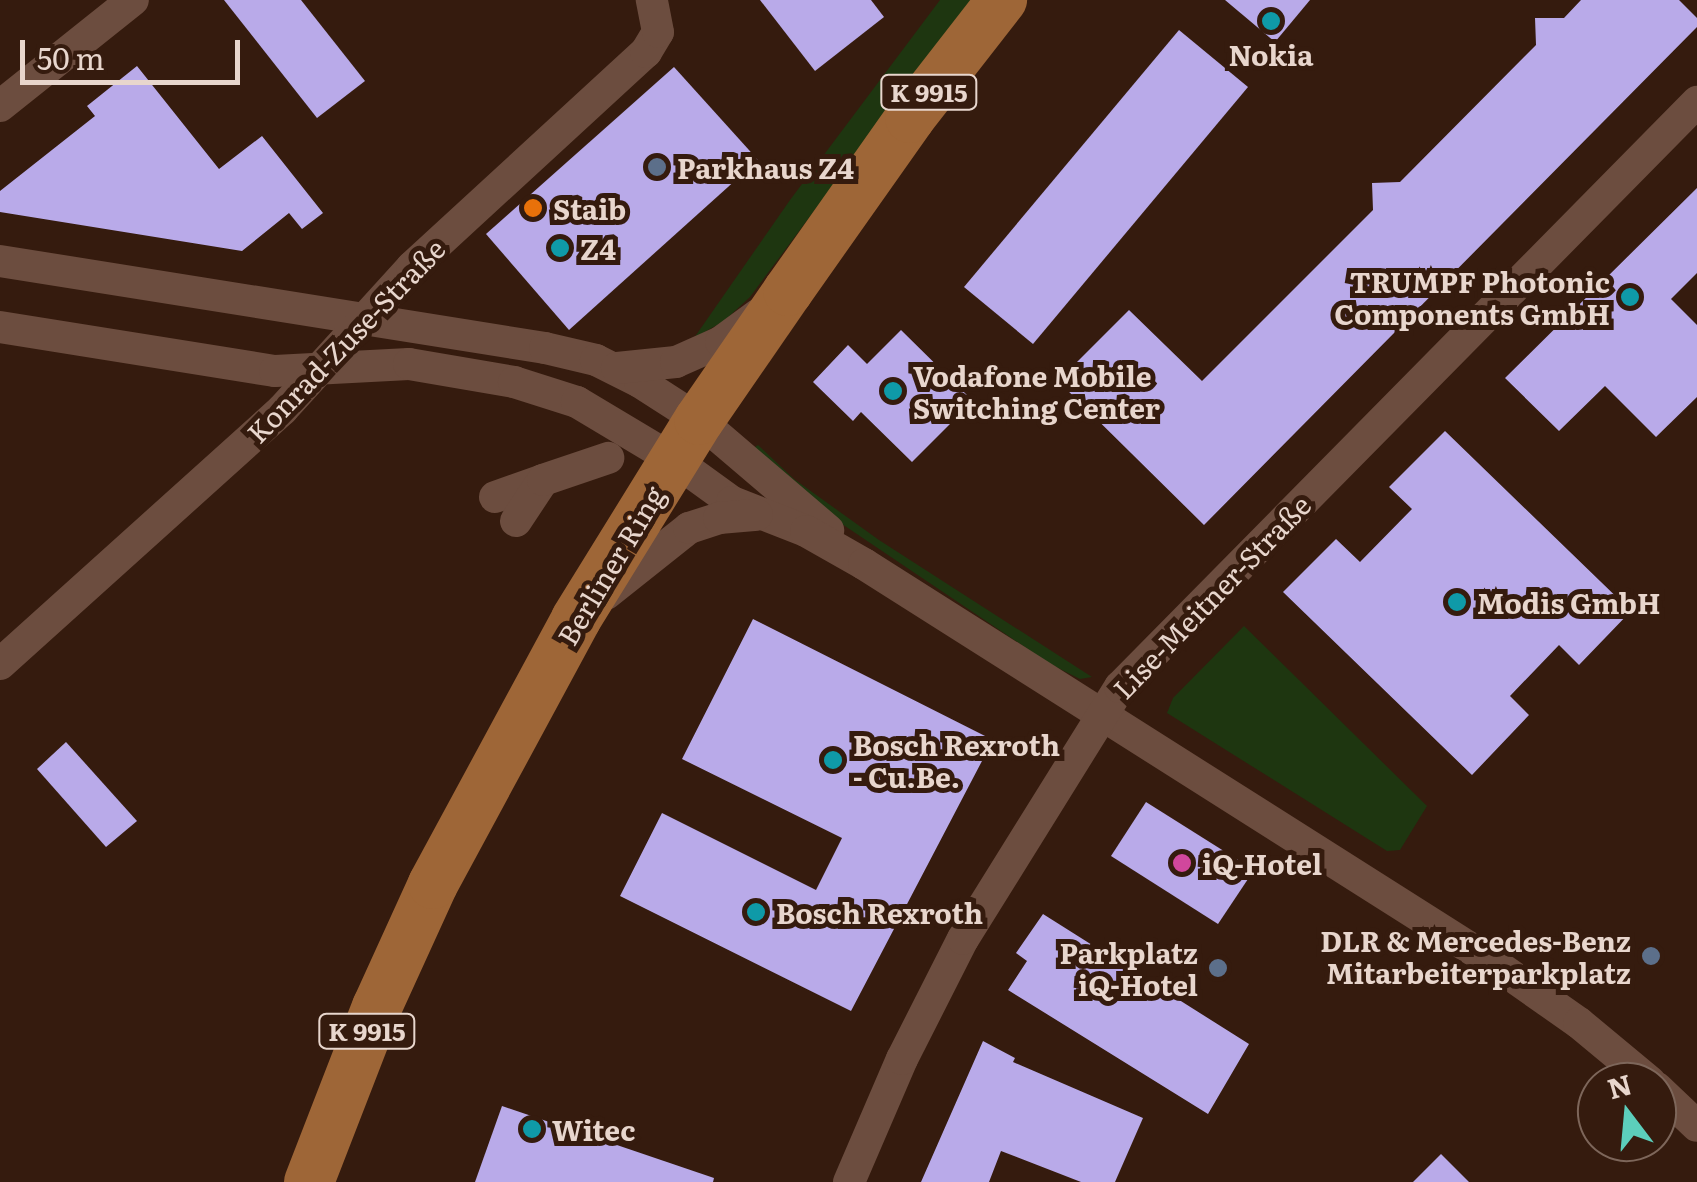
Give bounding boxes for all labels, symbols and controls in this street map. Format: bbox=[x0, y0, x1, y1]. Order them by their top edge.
marker: Nokia bbox=[1260, 10, 1282, 32]
scale bar bbox=[25, 20, 245, 82]
text: 50 m bbox=[37, 35, 105, 79]
place label: Nokia bbox=[1229, 37, 1313, 71]
road number: K 9915 bbox=[879, 72, 979, 112]
place label: Parkhaus Z4 bbox=[677, 150, 854, 184]
marker: Parkhaus Z4 bbox=[646, 156, 668, 178]
place label: Staib bbox=[553, 191, 626, 225]
marker: Staib bbox=[522, 197, 544, 219]
street label: Konrad-Zuse-Straße bbox=[239, 231, 451, 449]
place label: Z4 bbox=[580, 231, 616, 265]
marker: Z4 bbox=[549, 237, 571, 259]
place label: TRUMPF Photonic Components GmbH bbox=[1334, 264, 1610, 330]
marker: TRUMPF Photonic Components GmbH bbox=[1619, 286, 1641, 308]
place label: Vodafone Mobile Switching Center bbox=[913, 358, 1160, 424]
marker: Vodafone Mobile Switching Center bbox=[882, 380, 904, 402]
street label: Berliner Ring bbox=[549, 479, 671, 651]
street label: Lise-Meitner-Straße bbox=[1105, 487, 1317, 705]
place label: Modis GmbH bbox=[1477, 585, 1661, 619]
marker: Modis GmbH bbox=[1446, 591, 1468, 613]
place label: Bosch Rexroth - Cu.Be. bbox=[853, 727, 1060, 793]
marker: Bosch Rexroth - Cu.Be. bbox=[822, 749, 844, 771]
place label: iQ-Hotel bbox=[1202, 846, 1322, 880]
marker: iQ-Hotel bbox=[1171, 852, 1193, 874]
place label: Bosch Rexroth bbox=[776, 895, 983, 929]
marker: Bosch Rexroth bbox=[745, 901, 767, 923]
place label: DLR & Mercedes-Benz Mitarbeiterparkplatz bbox=[1320, 923, 1631, 989]
place label: Parkplatz iQ-Hotel bbox=[1060, 935, 1198, 1001]
marker: DLR & Mercedes-Benz Mitarbeiterparkplatz bbox=[1640, 945, 1662, 967]
marker: Parkplatz iQ-Hotel bbox=[1207, 957, 1229, 979]
road number: K 9915 bbox=[317, 1011, 417, 1051]
north arrow bbox=[1577, 1062, 1677, 1162]
text: N bbox=[1602, 1062, 1636, 1109]
place label: Witec bbox=[552, 1112, 635, 1146]
marker: Witec bbox=[521, 1118, 543, 1140]

